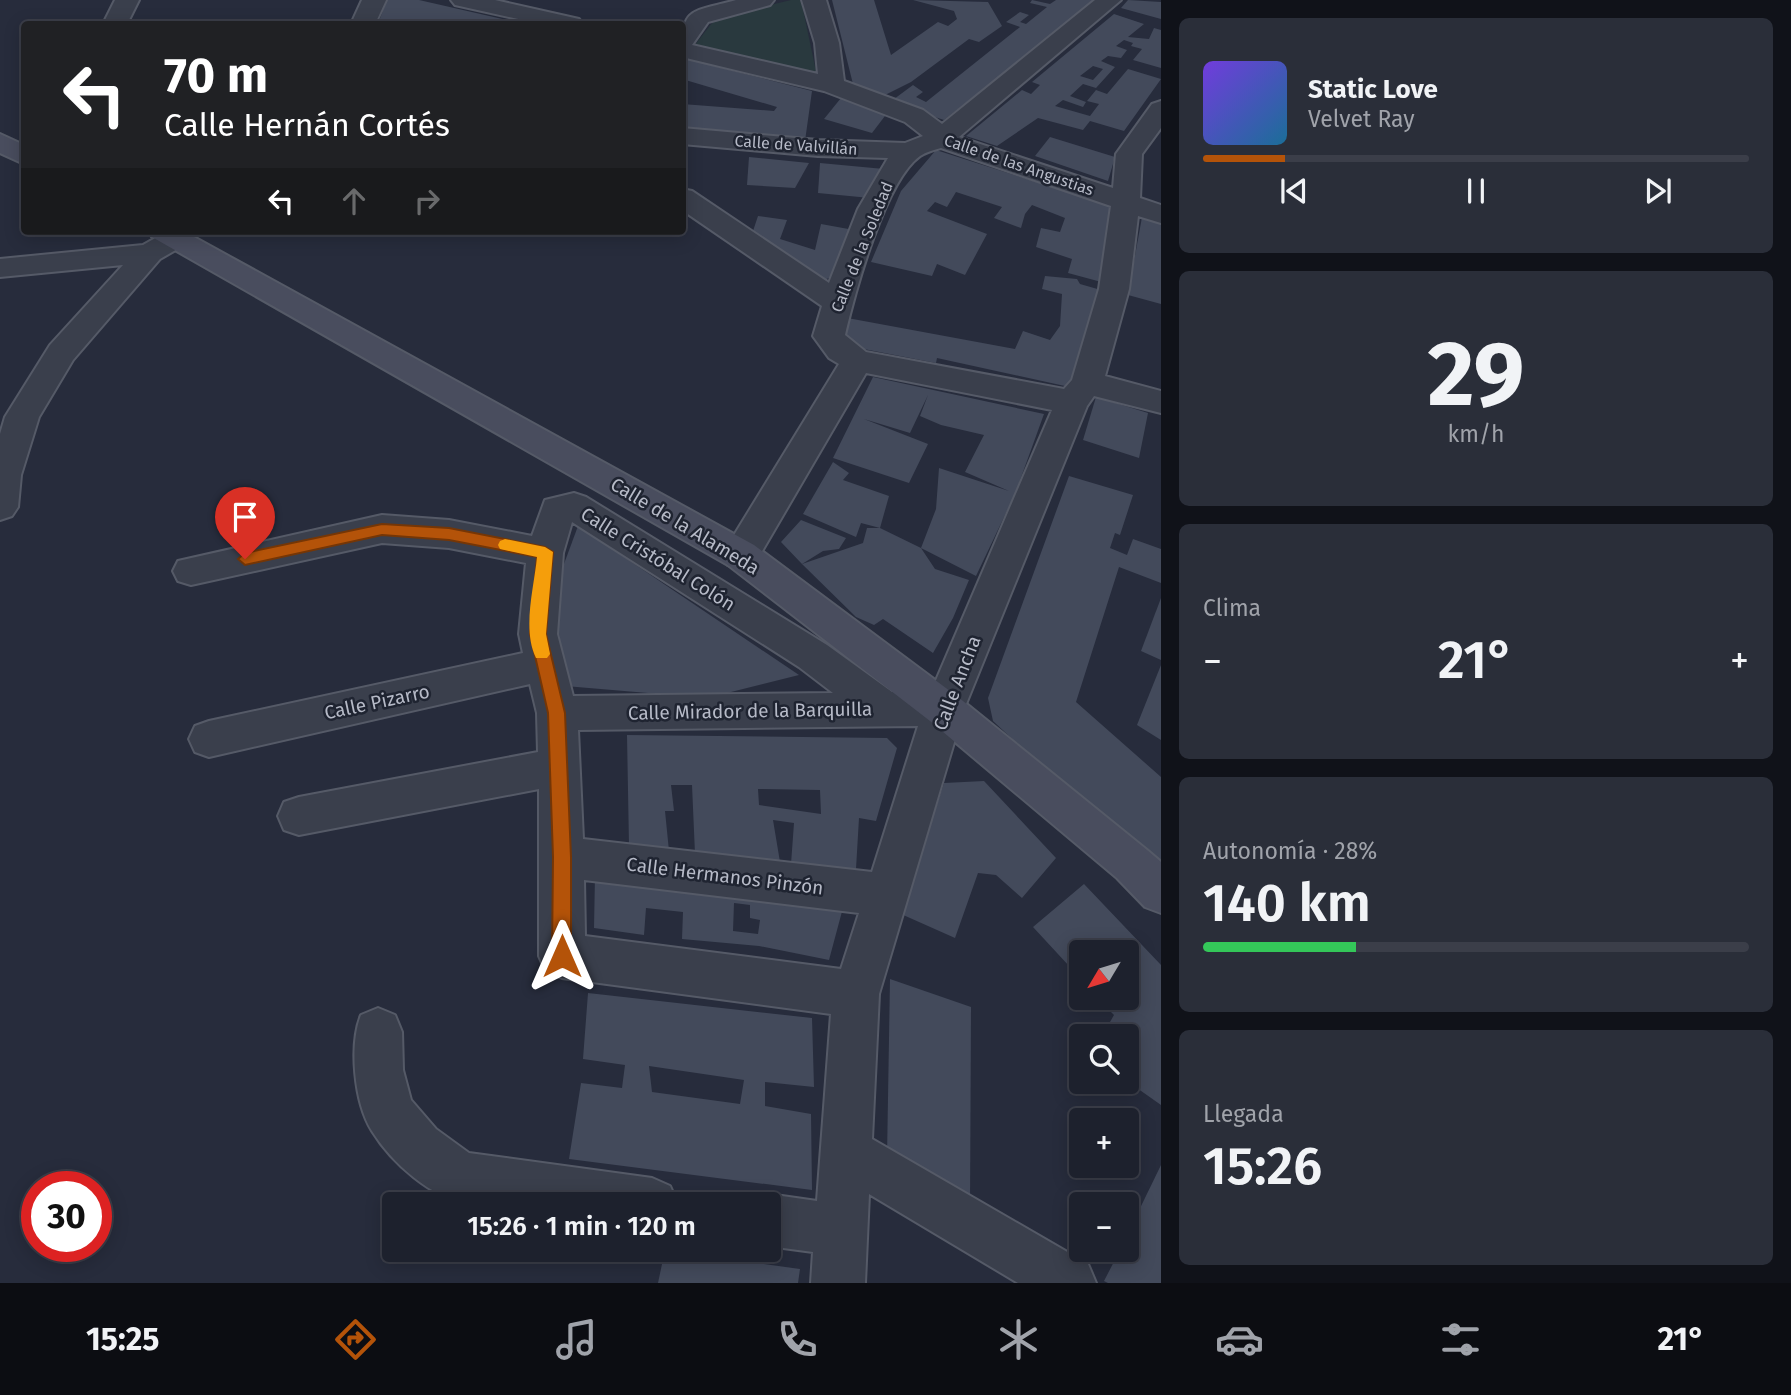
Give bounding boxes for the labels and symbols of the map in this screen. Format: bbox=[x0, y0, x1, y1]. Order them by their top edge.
street label: Calle de las Angustias bbox=[942, 130, 1096, 200]
street label: Calle de Valvillán bbox=[734, 131, 858, 159]
street label: Calle de la Soledad bbox=[827, 179, 897, 315]
street label: Calle de la Alameda bbox=[606, 472, 764, 580]
pin bbox=[215, 487, 275, 559]
street label: Calle Cristóbal Colón bbox=[577, 502, 739, 616]
street label: Calle Ancha bbox=[928, 632, 986, 734]
street label: Calle Pizarro bbox=[322, 680, 432, 724]
street label: Calle Mirador de la Barquilla bbox=[628, 697, 872, 725]
street label: Calle Hermanos Pinzón bbox=[625, 853, 825, 899]
position arrow bbox=[525, 919, 599, 993]
north arrow bbox=[1069, 940, 1139, 1010]
speed limit sign: 30 bbox=[21, 1171, 112, 1262]

